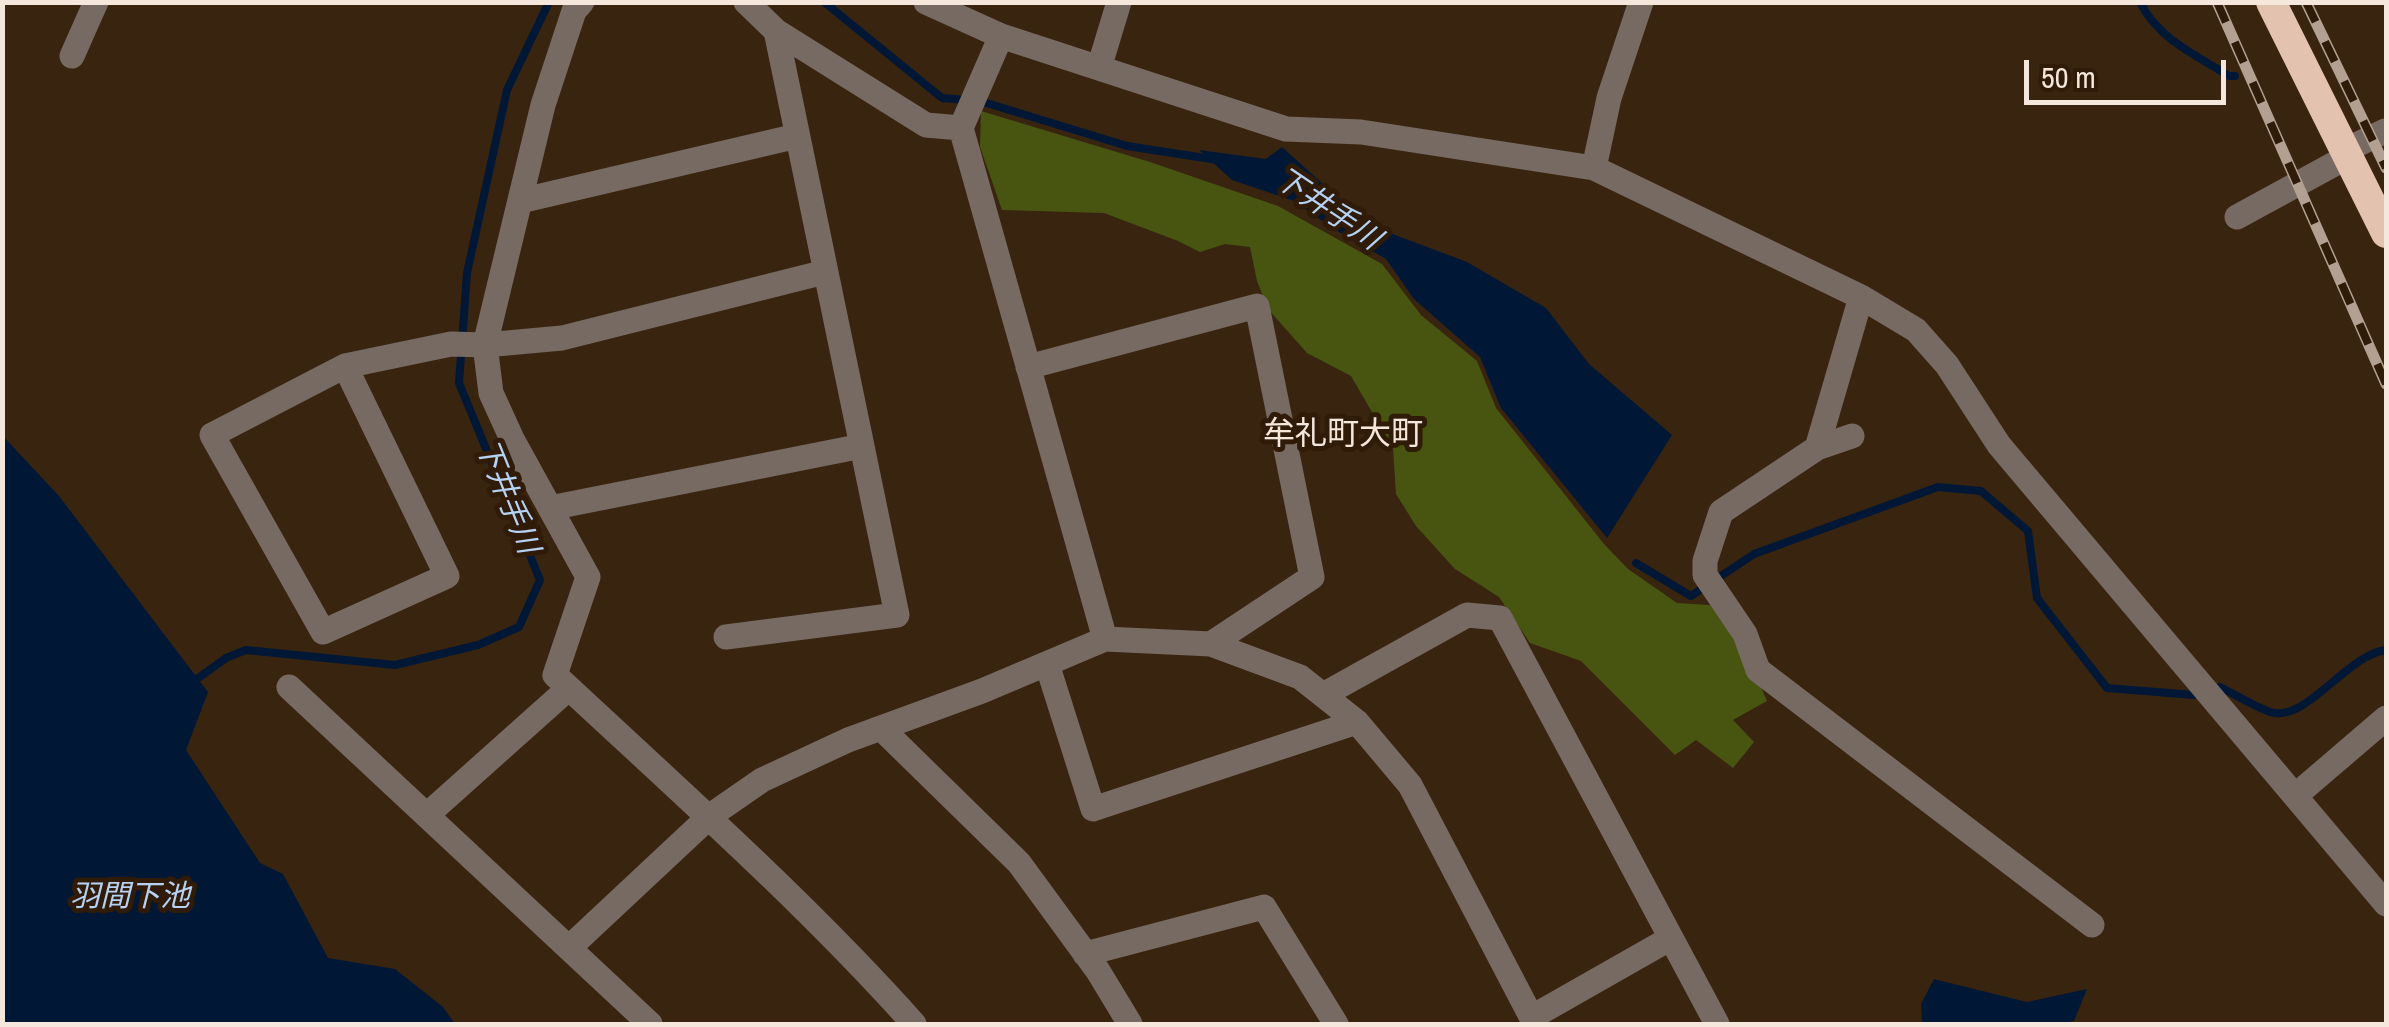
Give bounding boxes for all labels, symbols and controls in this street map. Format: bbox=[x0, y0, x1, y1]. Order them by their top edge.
scale bar bbox=[2029, 40, 2232, 102]
text: 50 m bbox=[2041, 57, 2096, 97]
water label: 下井手川 bbox=[1267, 162, 1387, 258]
district label: 牟礼町大町 bbox=[1263, 416, 1423, 454]
water label: 下井手川 bbox=[467, 435, 545, 559]
water label: 羽間下池 bbox=[70, 880, 190, 916]

